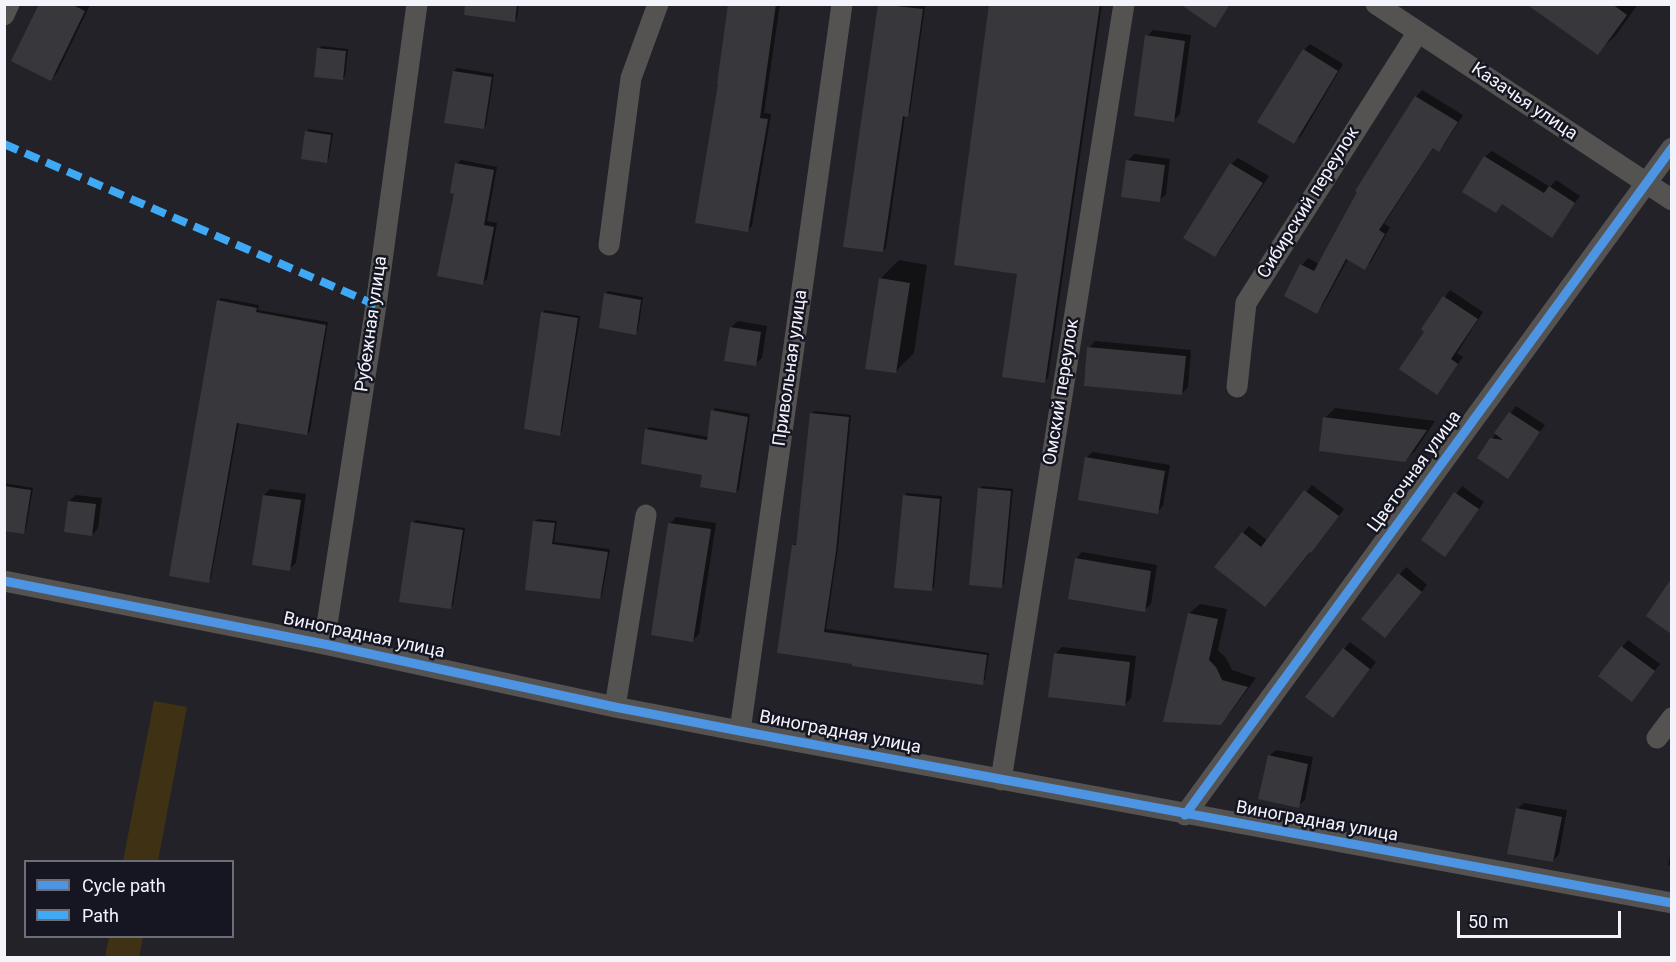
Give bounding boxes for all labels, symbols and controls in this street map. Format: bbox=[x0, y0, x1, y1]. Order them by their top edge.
street label: Казачья улица bbox=[1467, 58, 1581, 146]
street label: Сибирский переулок bbox=[1254, 123, 1364, 283]
street label: Рубежная улица bbox=[352, 255, 392, 393]
street label: Привольная улица bbox=[769, 288, 813, 448]
street label: Омский переулок bbox=[1040, 317, 1084, 467]
street label: Цветочная улица bbox=[1364, 407, 1466, 537]
street label: Виноградная улица bbox=[281, 608, 447, 664]
street label: Виноградная улица bbox=[757, 707, 923, 759]
street label: Виноградная улица bbox=[1234, 797, 1400, 847]
legend bbox=[24, 860, 234, 938]
text: Cycle path bbox=[82, 875, 166, 896]
scale bar bbox=[1460, 899, 1624, 937]
text: Path bbox=[82, 905, 119, 926]
text: 50 m bbox=[1468, 911, 1508, 932]

